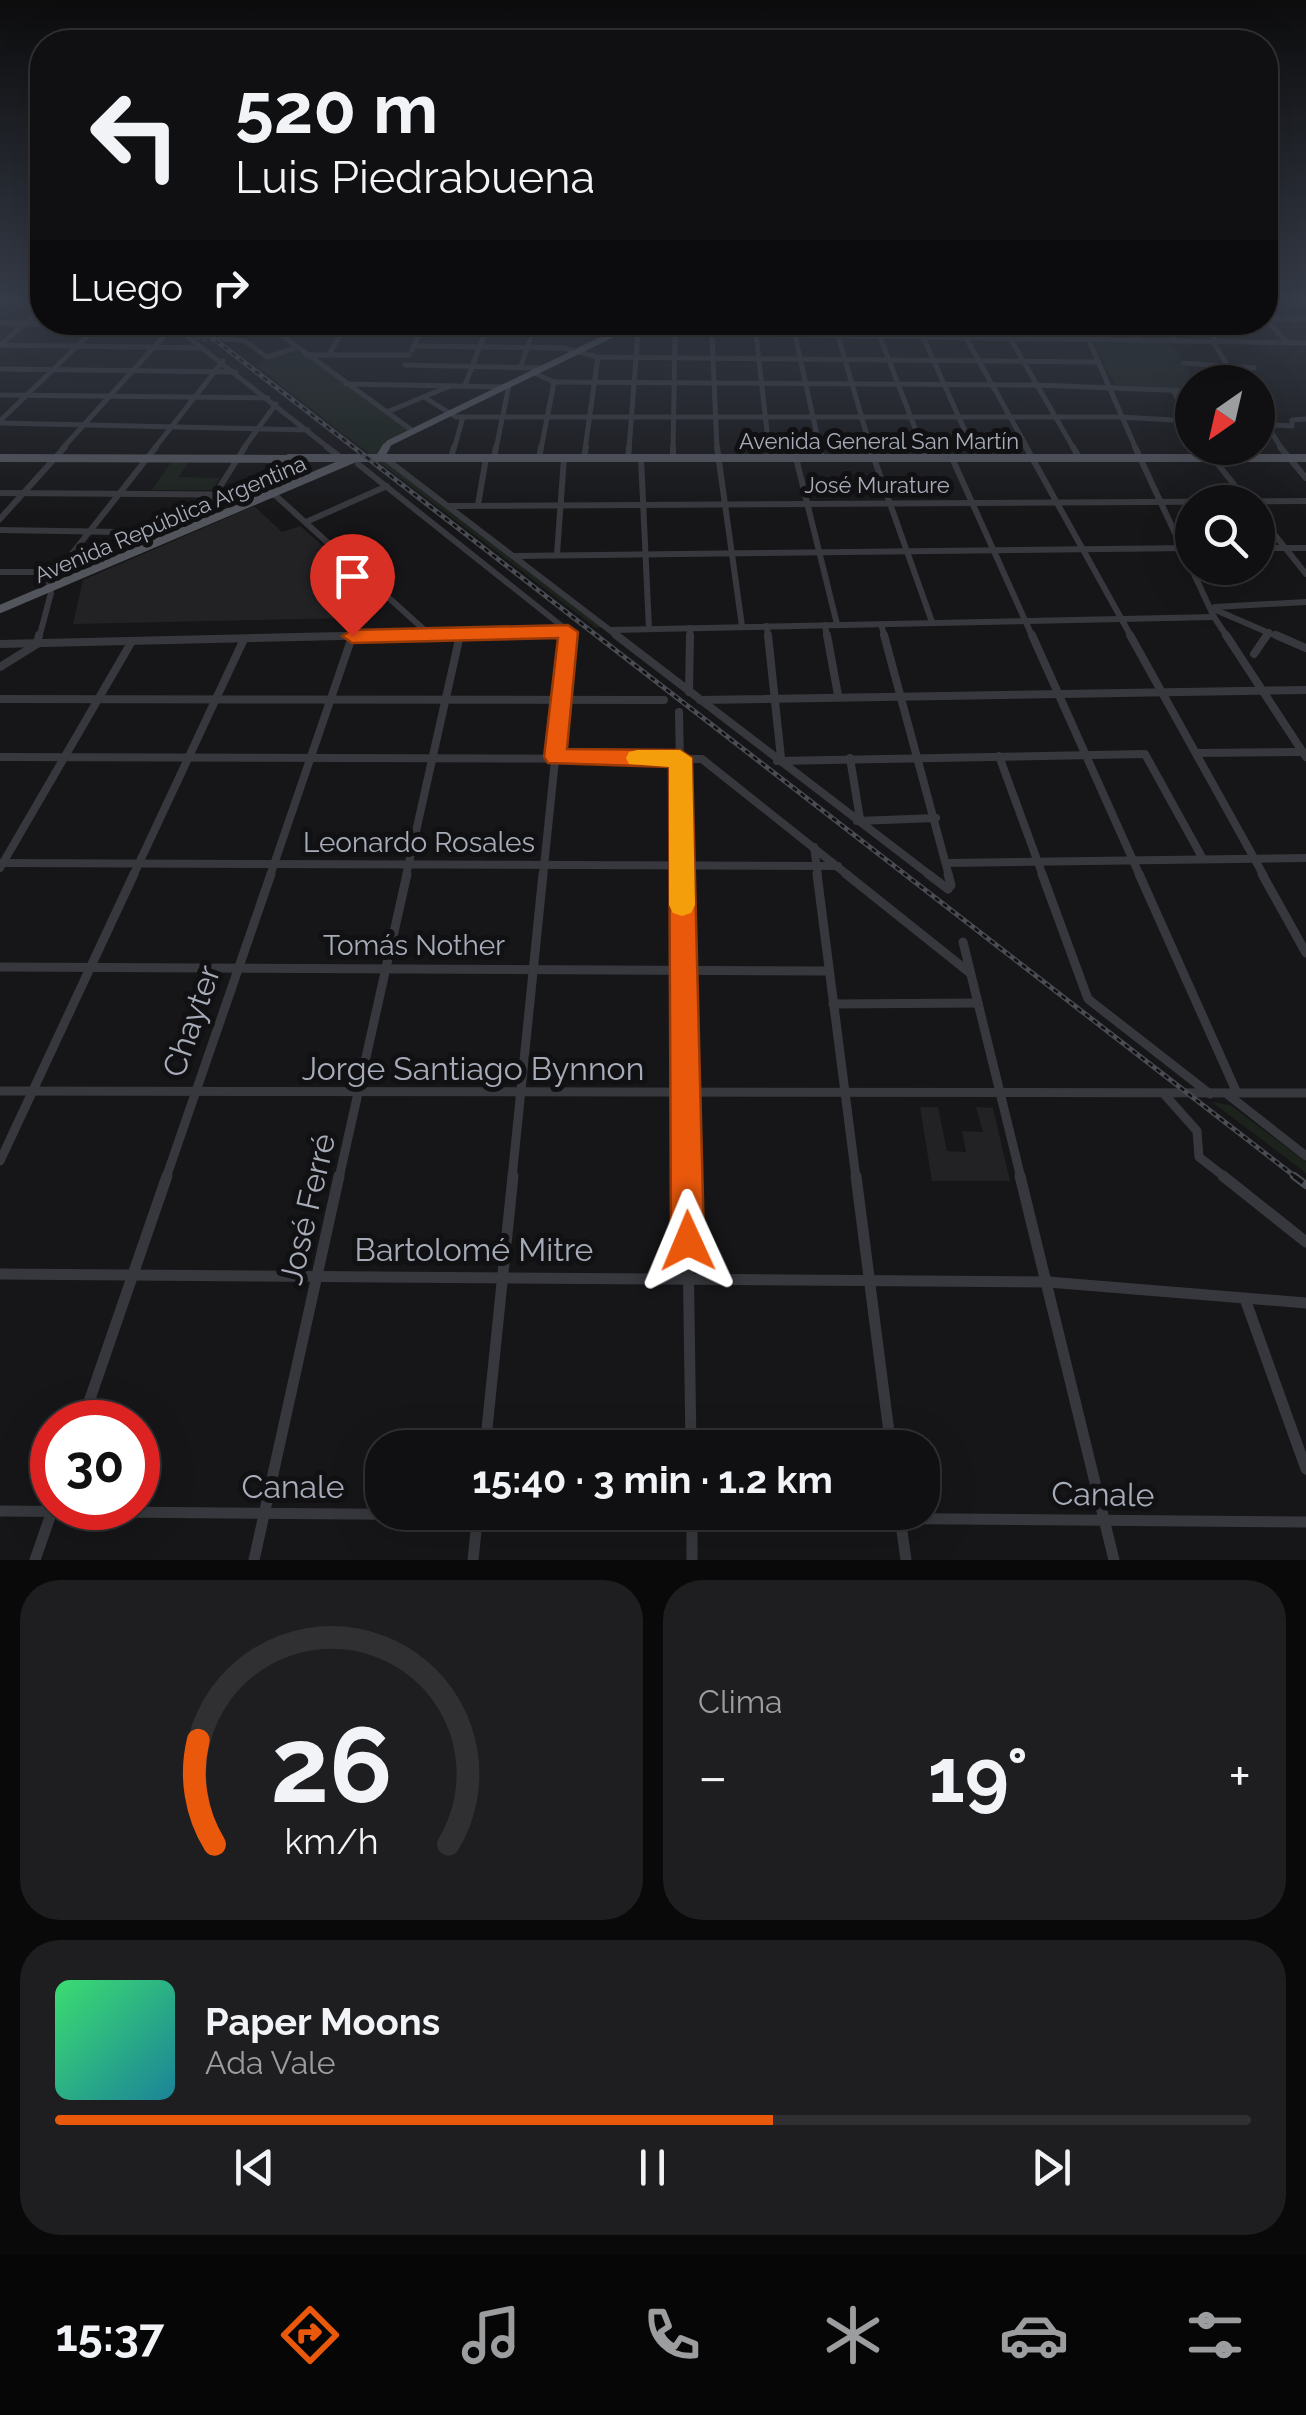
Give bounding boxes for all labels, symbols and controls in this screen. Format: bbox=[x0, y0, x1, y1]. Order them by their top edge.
text: 520 m bbox=[235, 67, 438, 149]
icon: left bbox=[70, 70, 200, 200]
text: Luis Piedrabuena bbox=[235, 151, 595, 204]
icon: right bbox=[203, 260, 258, 315]
text: Luego bbox=[70, 265, 183, 310]
north arrow bbox=[1175, 365, 1275, 465]
map controls bbox=[1175, 365, 1275, 585]
street label: Avenida General San Martín bbox=[739, 428, 1019, 454]
street label: Avenida República Argentina bbox=[30, 450, 310, 588]
street label: José Murature bbox=[804, 472, 950, 498]
button: search bbox=[1175, 485, 1275, 585]
pin bbox=[310, 534, 395, 637]
icon: arrive bbox=[325, 549, 380, 604]
street label: Leonardo Rosales bbox=[303, 826, 535, 859]
street label: Tomás Nother bbox=[323, 929, 505, 962]
street label: Chayter bbox=[155, 960, 227, 1082]
street label: Jorge Santiago Bynnon bbox=[302, 1050, 644, 1087]
street label: José Ferré bbox=[272, 1130, 342, 1288]
position arrow bbox=[636, 1189, 740, 1293]
street label: Bartolomé Mitre bbox=[355, 1231, 593, 1268]
speed limit sign: 30 bbox=[30, 1400, 160, 1530]
text: 15:40 · 3 min · 1.2 km bbox=[472, 1457, 833, 1502]
street label: Canale bbox=[242, 1468, 344, 1505]
street label: Canale bbox=[1051, 1475, 1155, 1513]
text: Clima bbox=[698, 1683, 782, 1720]
text: 26 bbox=[271, 1704, 392, 1826]
text: 19° bbox=[928, 1731, 1028, 1820]
text: − bbox=[698, 1744, 728, 1809]
text: + bbox=[1228, 1744, 1251, 1809]
text: km/h bbox=[284, 1820, 379, 1862]
text: Paper Moons bbox=[205, 1999, 440, 2044]
text: Ada Vale bbox=[205, 2044, 336, 2081]
icon: previous bbox=[227, 2140, 282, 2195]
icon: pause bbox=[625, 2140, 680, 2195]
icon: next bbox=[1024, 2140, 1079, 2195]
icon: directions bbox=[275, 2300, 345, 2370]
icon: music bbox=[456, 2300, 526, 2370]
icon: phone bbox=[637, 2300, 707, 2370]
icon: climate bbox=[818, 2300, 888, 2370]
icon: car bbox=[999, 2300, 1069, 2370]
icon: filters bbox=[1180, 2300, 1250, 2370]
text: 15:37 bbox=[56, 2309, 164, 2362]

